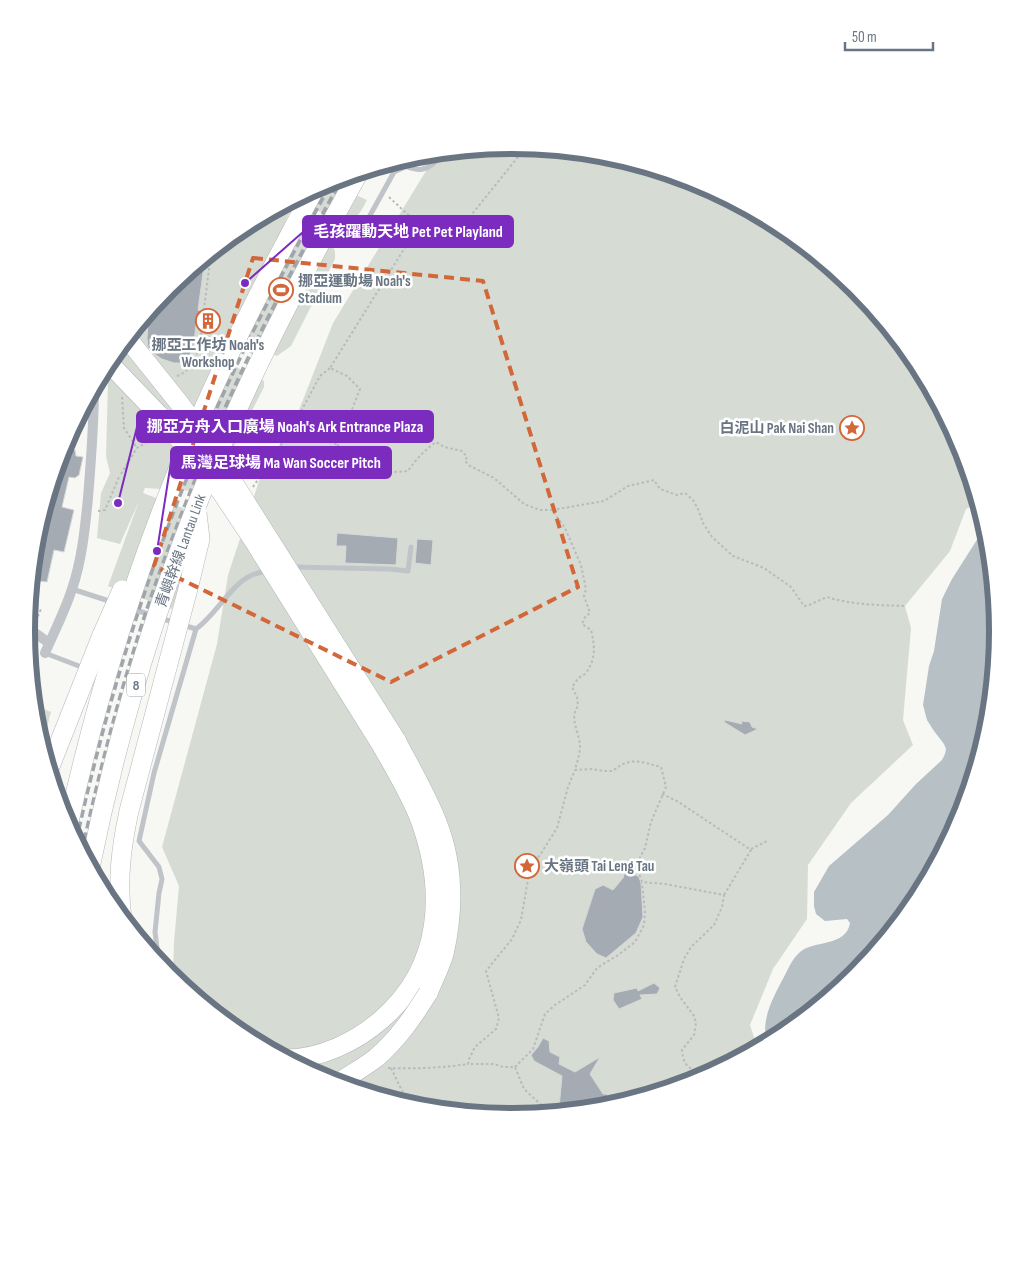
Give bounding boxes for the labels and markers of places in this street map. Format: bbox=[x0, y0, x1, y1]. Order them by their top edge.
callout: 毛孩躍動天地 Pet Pet Playland bbox=[303, 216, 513, 247]
place label: 挪亞運動場 Noah's Stadium bbox=[298, 272, 411, 308]
sports icon: 挪亞運動場 Noah's Stadium bbox=[268, 277, 294, 303]
building icon: 挪亞工作坊 Noah's Workshop bbox=[195, 308, 221, 334]
place label: 挪亞工作坊 Noah's Workshop bbox=[152, 336, 265, 372]
callout: 挪亞方舟入口廣場 Noah's Ark Entrance Plaza bbox=[137, 411, 433, 442]
place icon: 白泥山 Pak Nai Shan bbox=[839, 415, 865, 441]
place label: 白泥山 Pak Nai Shan bbox=[719, 419, 834, 438]
callout: 馬灣足球場 Ma Wan Soccer Pitch bbox=[171, 447, 391, 478]
place icon: 大嶺頭 Tai Leng Tau bbox=[514, 853, 540, 879]
place label: 大嶺頭 Tai Leng Tau bbox=[544, 857, 654, 876]

